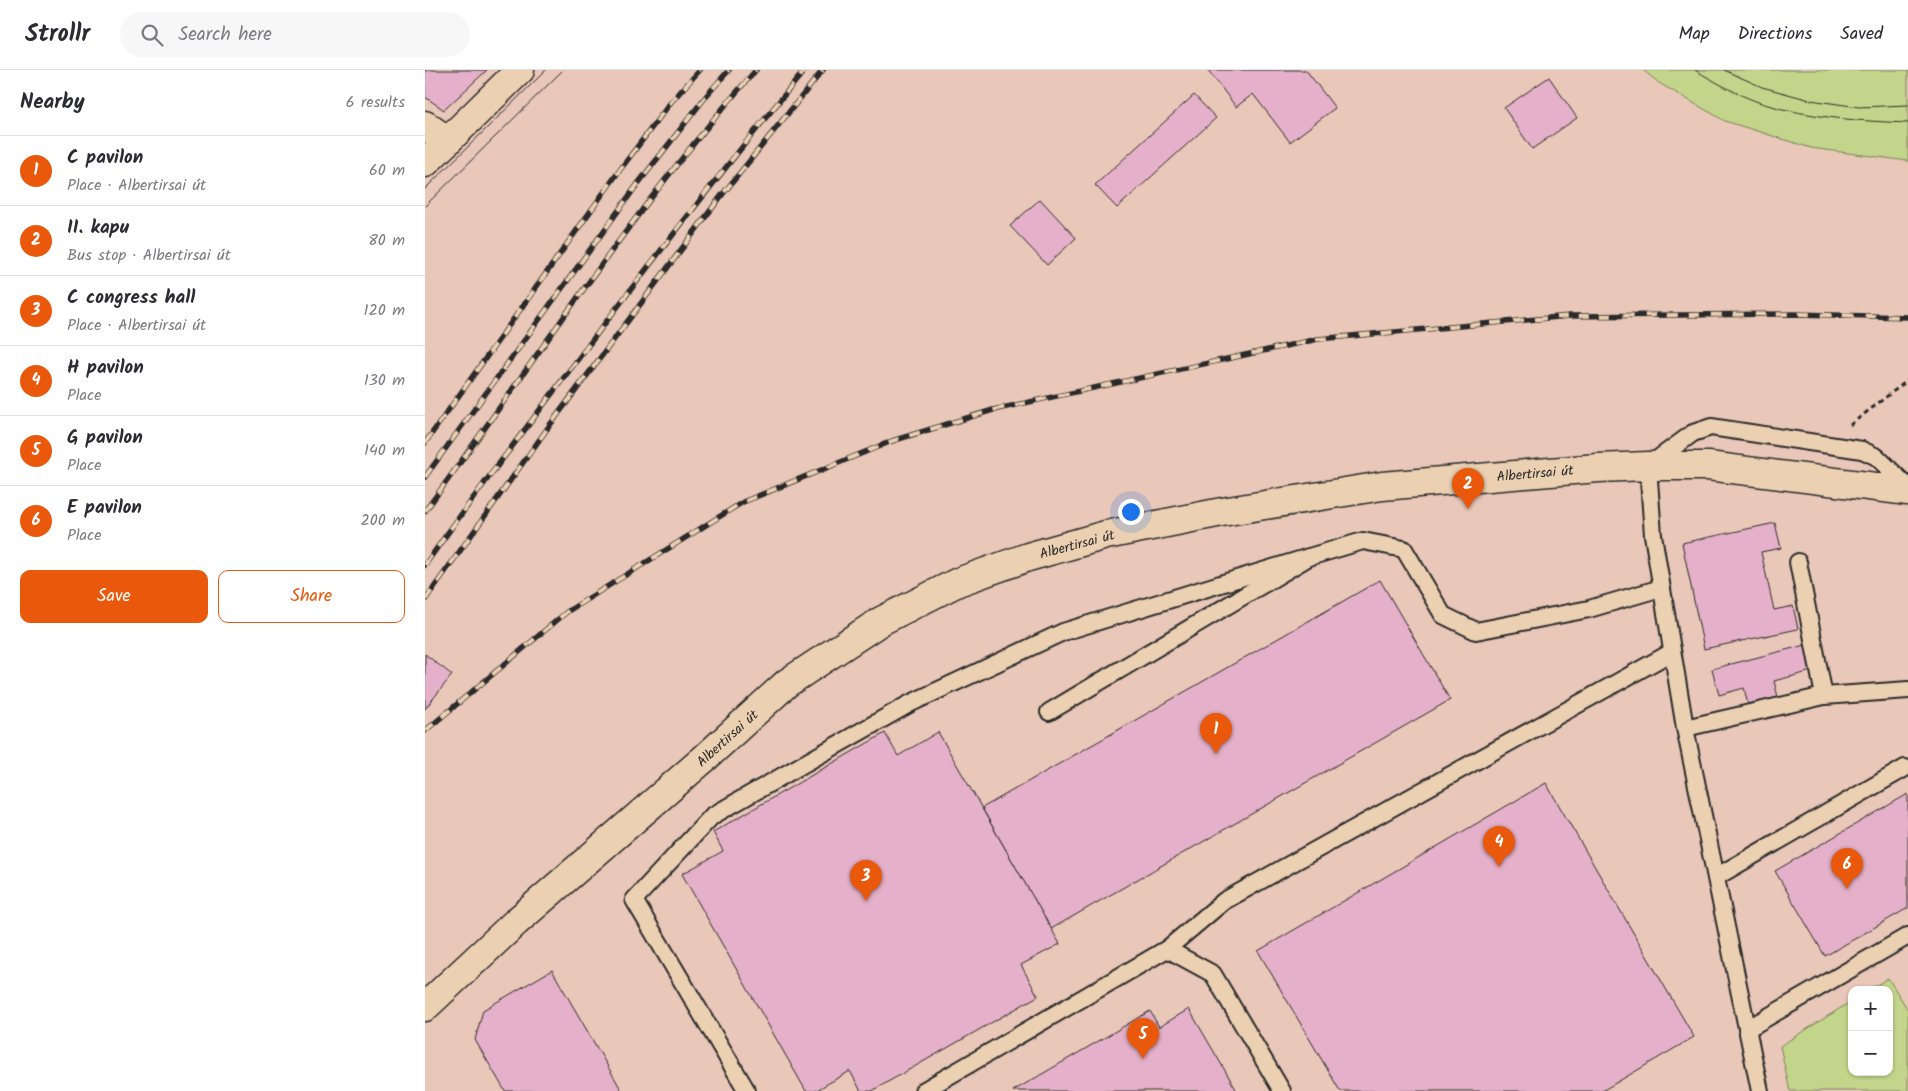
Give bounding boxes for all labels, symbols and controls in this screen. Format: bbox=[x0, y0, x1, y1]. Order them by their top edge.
search box bbox=[120, 12, 470, 57]
text: Strollr bbox=[25, 15, 90, 54]
text: Search here bbox=[178, 20, 272, 50]
text: Map bbox=[1678, 20, 1710, 49]
text: Directions bbox=[1738, 20, 1812, 49]
text: Saved bbox=[1840, 20, 1883, 49]
icon: search bbox=[138, 21, 166, 49]
text: Nearby bbox=[20, 86, 85, 119]
text: 6 results bbox=[346, 90, 405, 115]
text: C pavilon bbox=[67, 143, 143, 173]
text: 1 bbox=[34, 158, 38, 183]
text: 60 m bbox=[369, 158, 405, 183]
text: Place · Albertirsai út bbox=[67, 173, 206, 198]
text: II. kapu bbox=[67, 213, 129, 243]
text: 2 bbox=[31, 228, 41, 253]
text: 80 m bbox=[368, 228, 405, 253]
text: Bus stop · Albertirsai út bbox=[67, 243, 231, 268]
text: C congress hall bbox=[67, 283, 195, 313]
text: 3 bbox=[32, 298, 40, 323]
text: 120 m bbox=[364, 298, 405, 323]
text: Place · Albertirsai út bbox=[67, 313, 206, 338]
text: H pavilon bbox=[67, 353, 144, 383]
text: 4 bbox=[32, 368, 40, 393]
text: 130 m bbox=[364, 368, 405, 393]
text: Place bbox=[67, 383, 101, 408]
text: G pavilon bbox=[67, 423, 143, 453]
text: 5 bbox=[32, 438, 40, 463]
text: 140 m bbox=[364, 438, 405, 463]
text: Place bbox=[67, 453, 101, 478]
street label: Albertirsai út bbox=[1496, 460, 1575, 488]
pin: 2 bbox=[1452, 468, 1484, 509]
text: E pavilon bbox=[67, 493, 142, 523]
your location bbox=[1118, 499, 1144, 525]
text: 6 bbox=[32, 508, 40, 533]
text: 200 m bbox=[361, 508, 405, 533]
text: Place bbox=[67, 523, 101, 548]
street label: Albertirsai út bbox=[1037, 524, 1118, 566]
button: Save bbox=[20, 570, 208, 623]
button: Share bbox=[218, 570, 405, 623]
street label: Albertirsai út bbox=[692, 704, 764, 773]
pin: 1 bbox=[1200, 713, 1232, 754]
pin: 4 bbox=[1483, 826, 1515, 867]
pin: 6 bbox=[1831, 848, 1863, 889]
pin: 3 bbox=[850, 860, 882, 901]
map controls bbox=[1848, 986, 1893, 1076]
button: + bbox=[1848, 986, 1893, 1031]
pin: 5 bbox=[1127, 1018, 1159, 1059]
button: − bbox=[1848, 1031, 1893, 1076]

